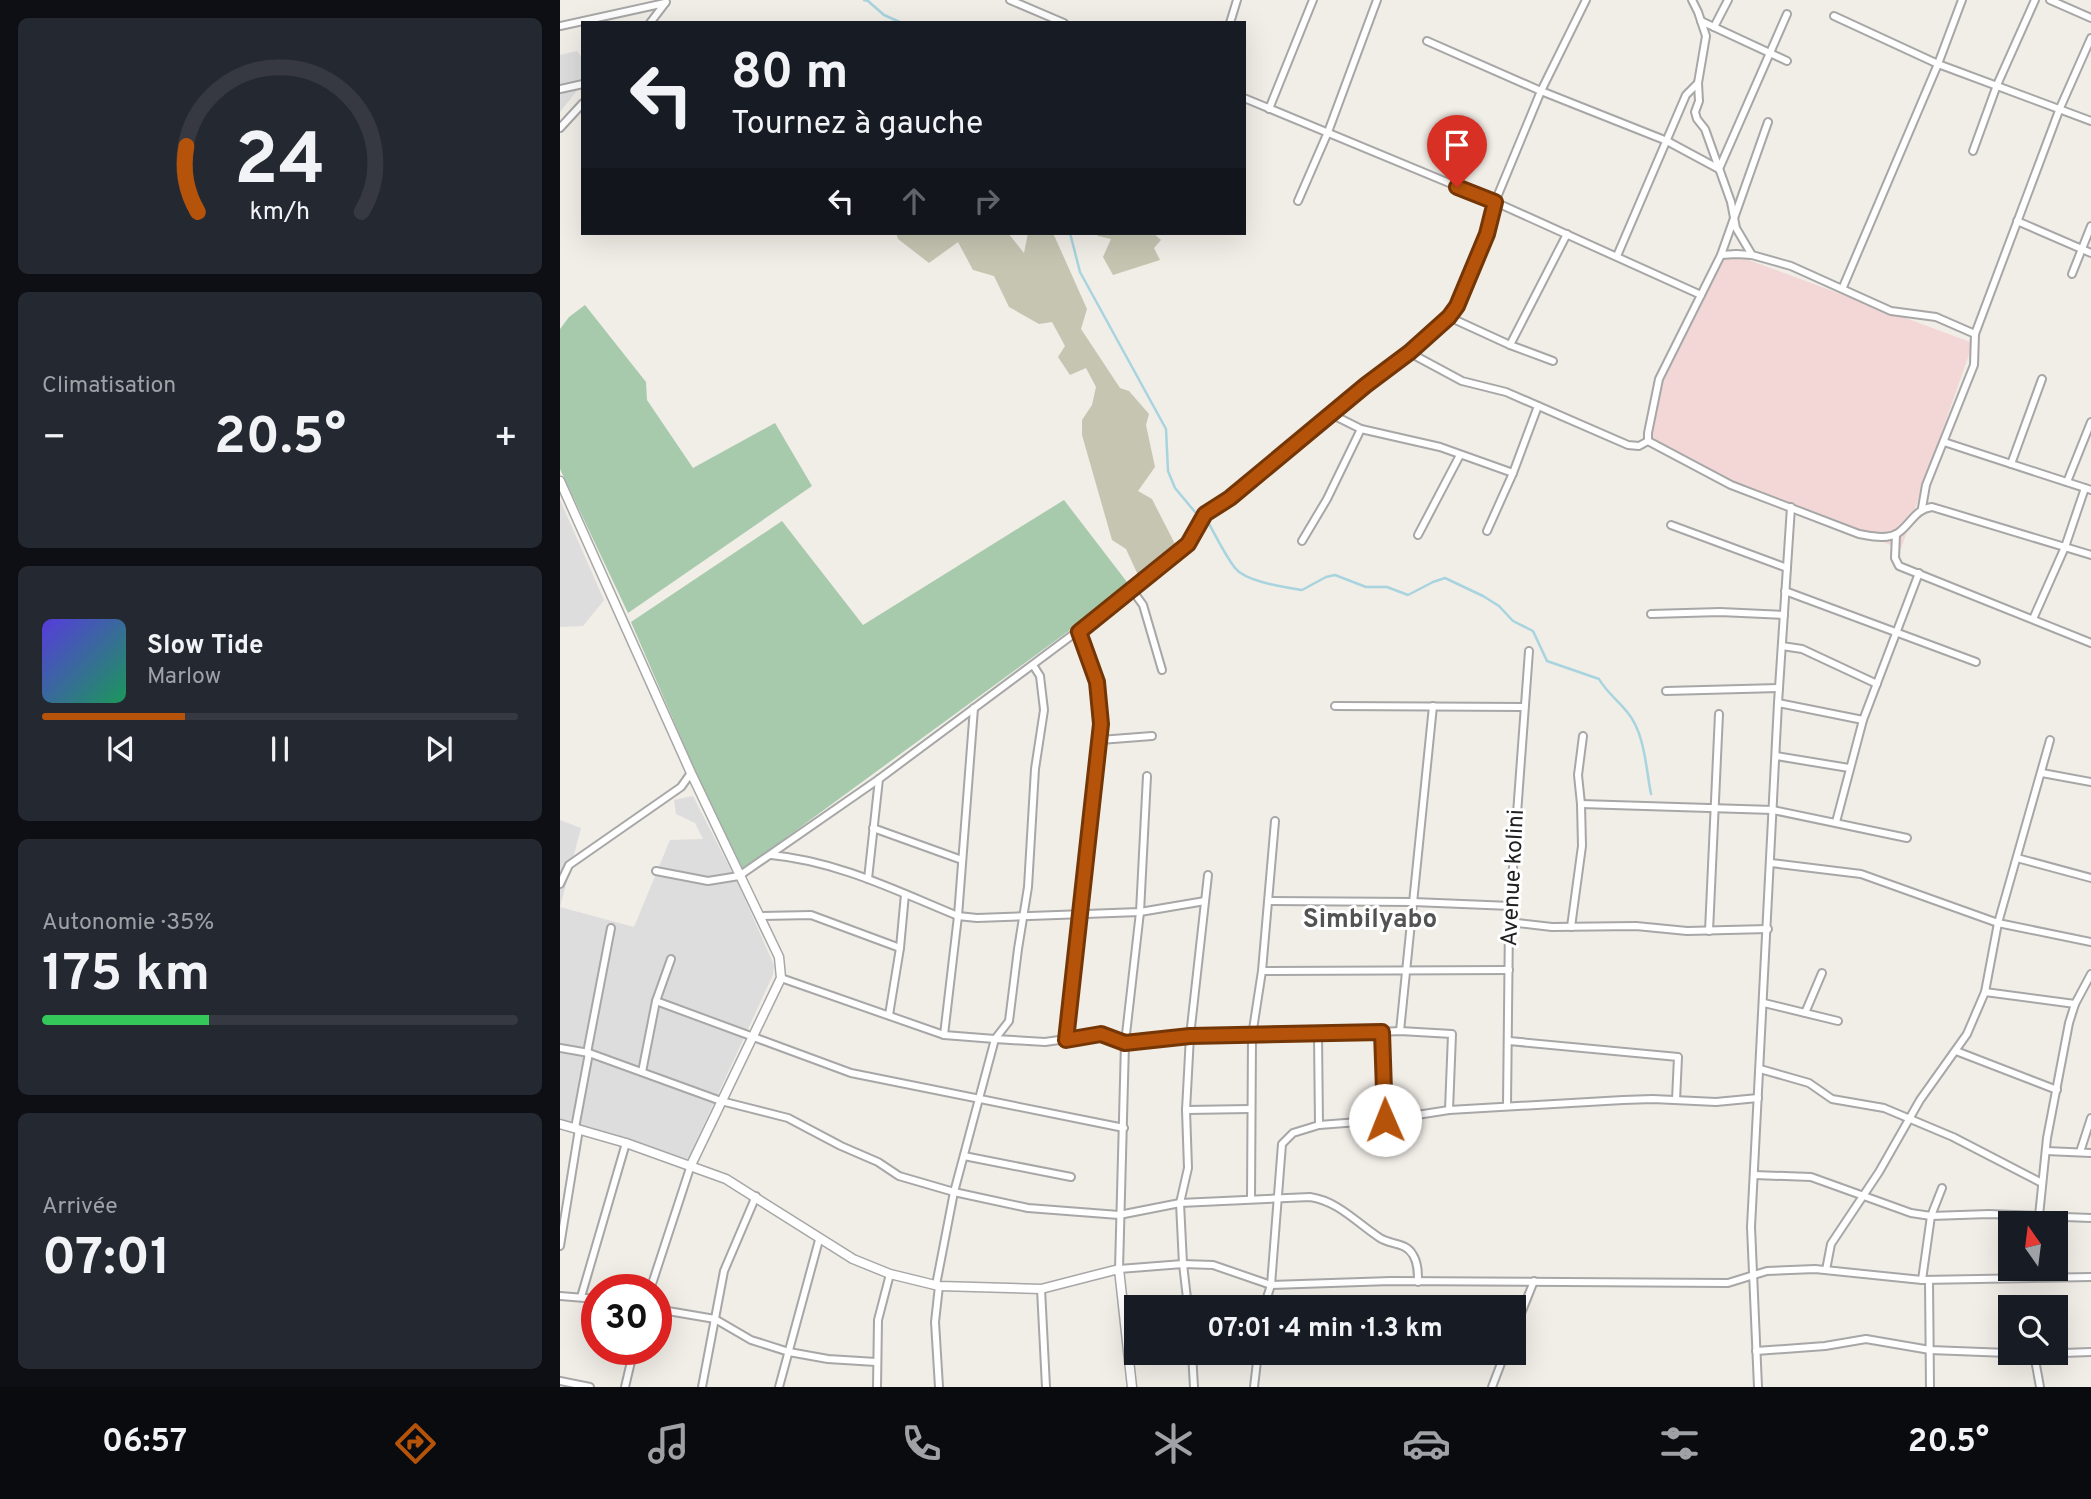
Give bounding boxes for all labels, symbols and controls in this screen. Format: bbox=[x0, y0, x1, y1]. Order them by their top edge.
text: 80 m bbox=[731, 44, 848, 106]
icon: left bbox=[616, 49, 707, 140]
text: Tournez à gauche bbox=[731, 105, 983, 145]
pin bbox=[1427, 115, 1487, 187]
text: 24 bbox=[234, 118, 326, 210]
icon: arrive bbox=[1438, 126, 1476, 164]
icon: left bbox=[822, 182, 860, 220]
icon: ahead bbox=[895, 182, 933, 220]
icon: right bbox=[968, 182, 1006, 220]
text: km/h bbox=[250, 197, 310, 229]
text: Climatisation bbox=[42, 372, 176, 401]
text: 20.5° bbox=[214, 406, 346, 472]
text: − bbox=[42, 415, 67, 464]
text: + bbox=[493, 415, 518, 464]
text: Slow Tide bbox=[147, 630, 264, 663]
text: Marlow bbox=[147, 663, 221, 692]
icon: previous bbox=[102, 730, 140, 768]
icon: pause bbox=[261, 730, 299, 768]
icon: next bbox=[420, 730, 458, 768]
street label: Avenue kolini bbox=[1496, 809, 1532, 947]
district label: Simbilyabo bbox=[1303, 904, 1437, 937]
text: Autonomie · 35% bbox=[42, 909, 214, 938]
text: 175 km bbox=[42, 943, 210, 1009]
position arrow bbox=[1348, 1083, 1422, 1157]
text: Arrivée bbox=[42, 1193, 118, 1222]
north arrow bbox=[1998, 1211, 2068, 1281]
map controls bbox=[1998, 1211, 2068, 1365]
text: 07:01 bbox=[42, 1227, 171, 1293]
speed limit sign: 30 bbox=[581, 1274, 672, 1365]
button: search bbox=[1998, 1295, 2068, 1365]
text: 07:01 · 4 min · 1.3 km bbox=[1207, 1313, 1443, 1346]
icon: directions bbox=[391, 1419, 440, 1468]
icon: music bbox=[644, 1419, 693, 1468]
icon: phone bbox=[897, 1419, 946, 1468]
icon: climate bbox=[1149, 1419, 1198, 1468]
icon: car bbox=[1402, 1419, 1451, 1468]
icon: filters bbox=[1655, 1419, 1704, 1468]
text: 06:57 bbox=[102, 1423, 187, 1463]
text: 20.5° bbox=[1908, 1423, 1989, 1463]

